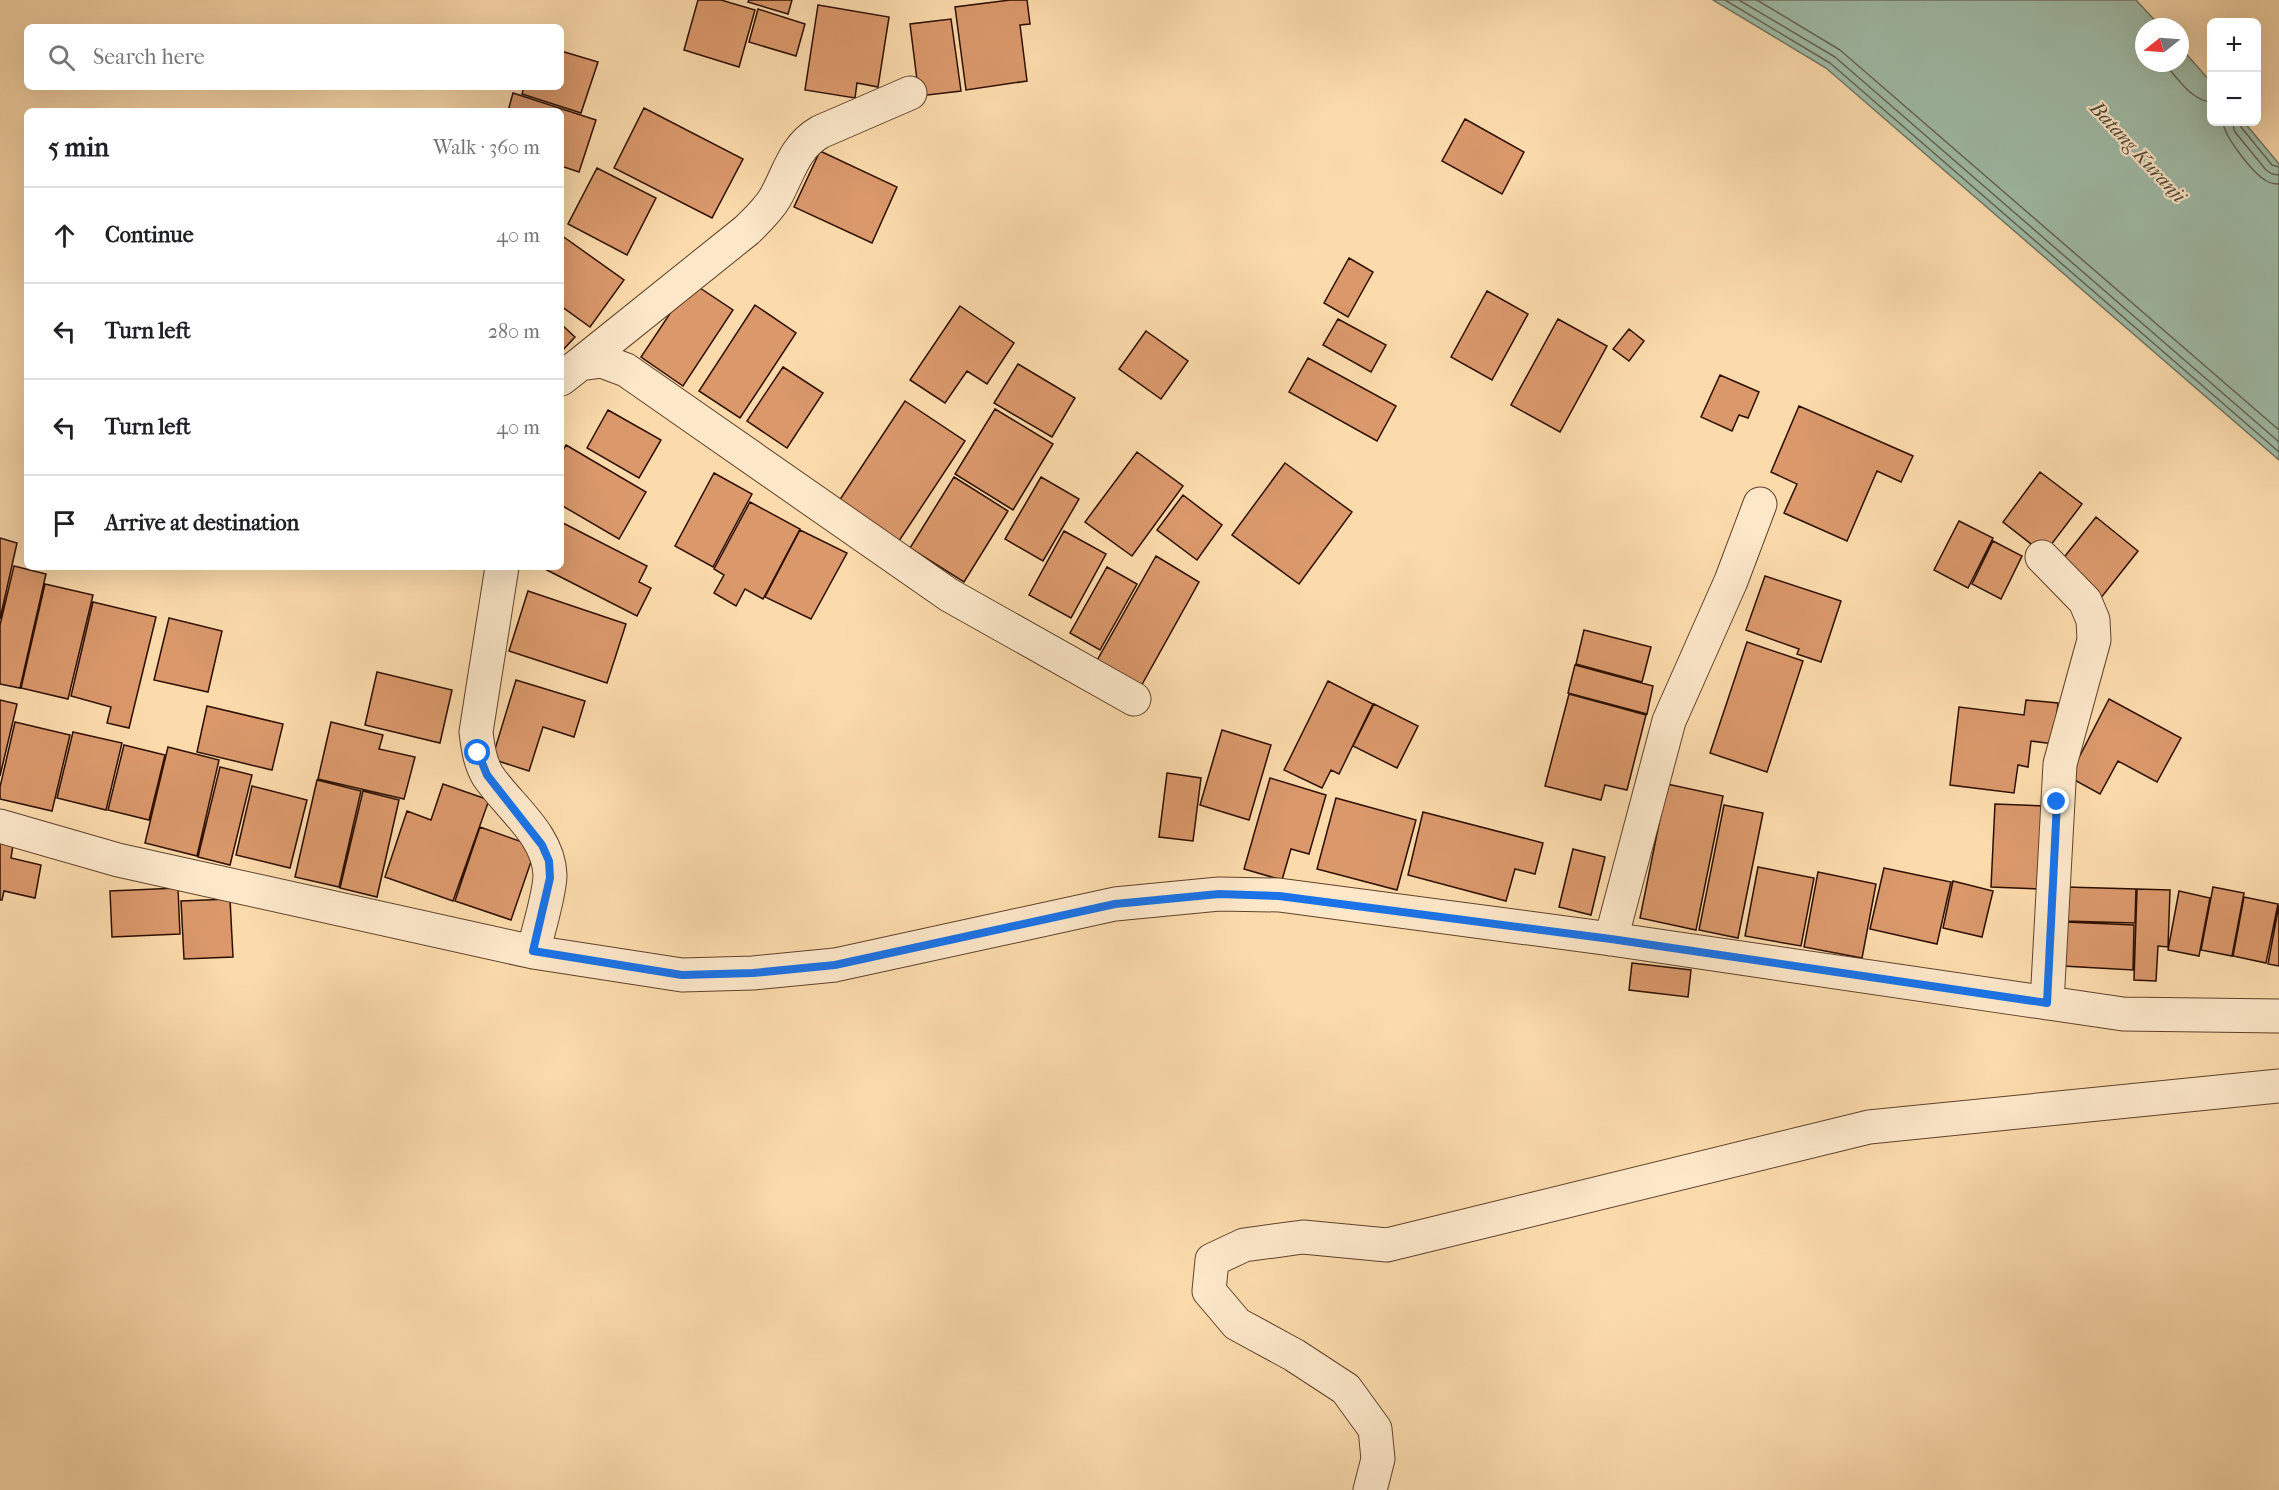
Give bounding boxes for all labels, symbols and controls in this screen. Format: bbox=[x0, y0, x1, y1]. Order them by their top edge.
north arrow bbox=[2135, 18, 2189, 72]
map controls bbox=[2207, 18, 2261, 126]
button: + bbox=[2207, 18, 2261, 72]
search box bbox=[24, 24, 564, 90]
icon: search bbox=[45, 41, 78, 74]
text: Search here bbox=[93, 44, 205, 70]
button: − bbox=[2207, 72, 2261, 126]
water label: Batang Kuranji bbox=[2085, 96, 2191, 208]
text: 5 min bbox=[48, 132, 109, 163]
text: Walk · 360 m bbox=[433, 136, 540, 159]
icon: ahead bbox=[48, 219, 81, 252]
text: Continue bbox=[105, 222, 194, 248]
text: 40 m bbox=[496, 224, 540, 247]
icon: left bbox=[48, 315, 81, 348]
text: Turn left bbox=[105, 318, 191, 344]
text: 280 m bbox=[488, 320, 540, 343]
icon: left bbox=[48, 411, 81, 444]
text: Turn left bbox=[105, 414, 191, 440]
text: 40 m bbox=[496, 416, 540, 439]
icon: arrive bbox=[48, 507, 81, 540]
text: Arrive at destination bbox=[105, 510, 299, 536]
route start bbox=[464, 739, 490, 765]
route end bbox=[2043, 788, 2069, 814]

